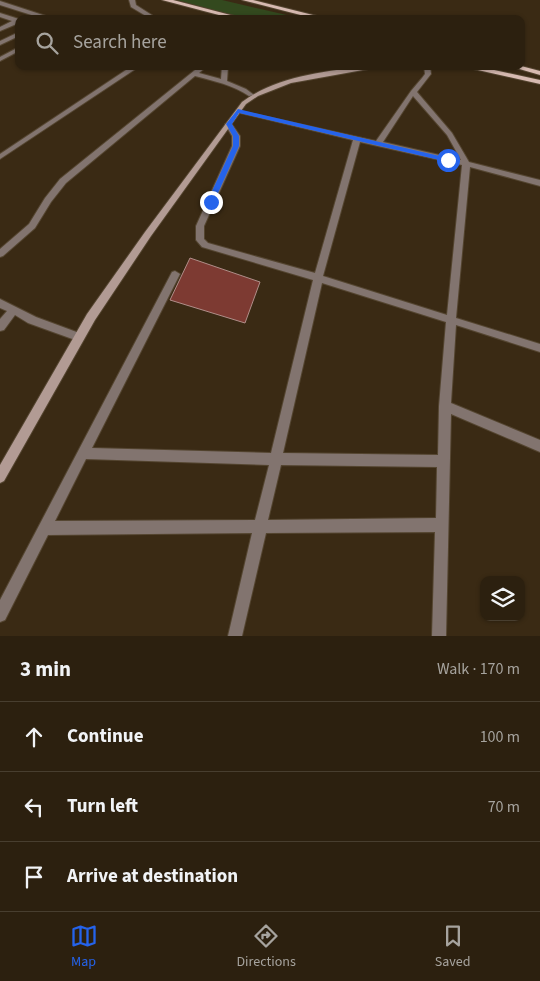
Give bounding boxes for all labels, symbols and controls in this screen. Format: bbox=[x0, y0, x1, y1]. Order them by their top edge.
search box bbox=[15, 15, 525, 70]
icon: search bbox=[33, 29, 61, 57]
text: Search here bbox=[73, 29, 167, 56]
route start bbox=[437, 149, 460, 172]
route end bbox=[200, 191, 223, 214]
map controls bbox=[480, 576, 525, 621]
button: layers bbox=[480, 576, 525, 621]
text: 3 min bbox=[20, 654, 71, 684]
text: Walk · 170 m bbox=[437, 658, 520, 680]
icon: ahead bbox=[20, 723, 48, 751]
text: Continue bbox=[67, 723, 144, 750]
text: 100 m bbox=[480, 726, 520, 748]
icon: left bbox=[20, 793, 48, 821]
text: Turn left bbox=[67, 793, 138, 820]
text: 70 m bbox=[488, 796, 520, 818]
icon: arrive bbox=[20, 863, 48, 891]
text: Arrive at destination bbox=[67, 863, 238, 890]
tab: Map bbox=[70, 922, 98, 972]
tab: Directions bbox=[237, 922, 296, 972]
tab: Saved bbox=[435, 922, 470, 972]

